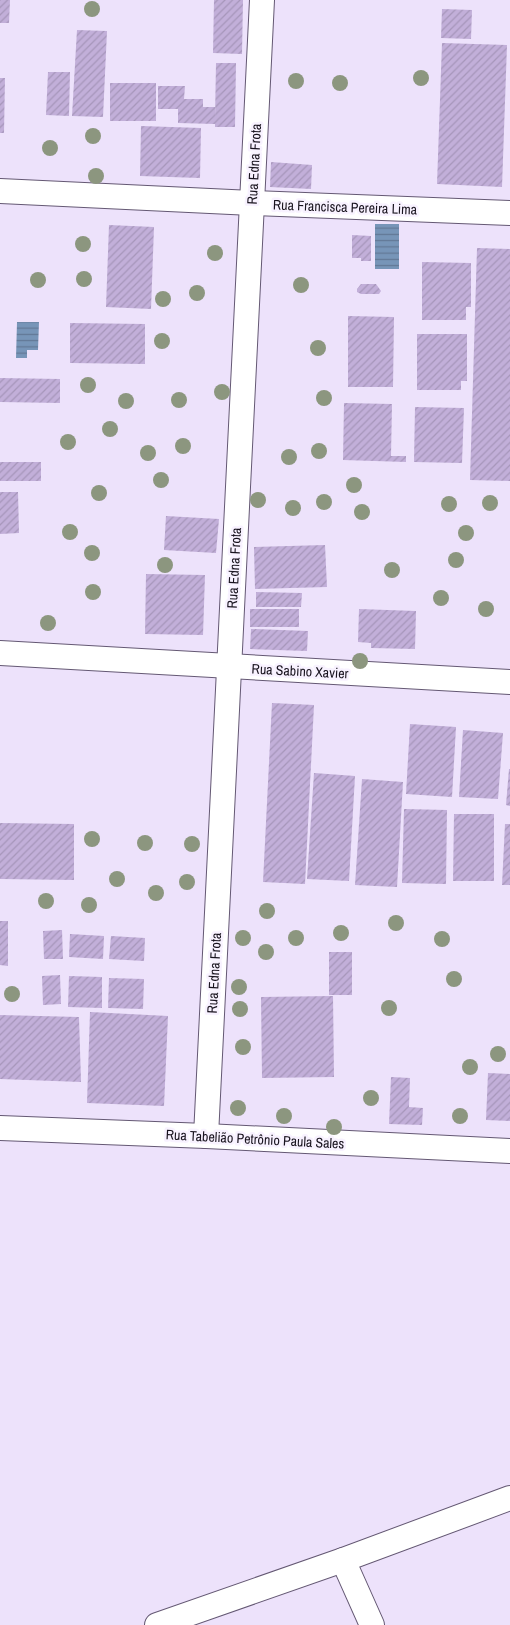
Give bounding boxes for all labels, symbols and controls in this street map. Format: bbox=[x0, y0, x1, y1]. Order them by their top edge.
street label: Rua Edna Frota bbox=[243, 122, 265, 205]
street label: Rua Francisca Pereira Lima bbox=[273, 195, 418, 219]
street label: Rua Edna Frota bbox=[223, 526, 245, 609]
street label: Rua Sabino Xavier bbox=[251, 659, 349, 683]
street label: Rua Edna Frota bbox=[203, 931, 225, 1014]
street label: Rua Tabelião Petrônio Paula Sales bbox=[165, 1125, 345, 1153]

